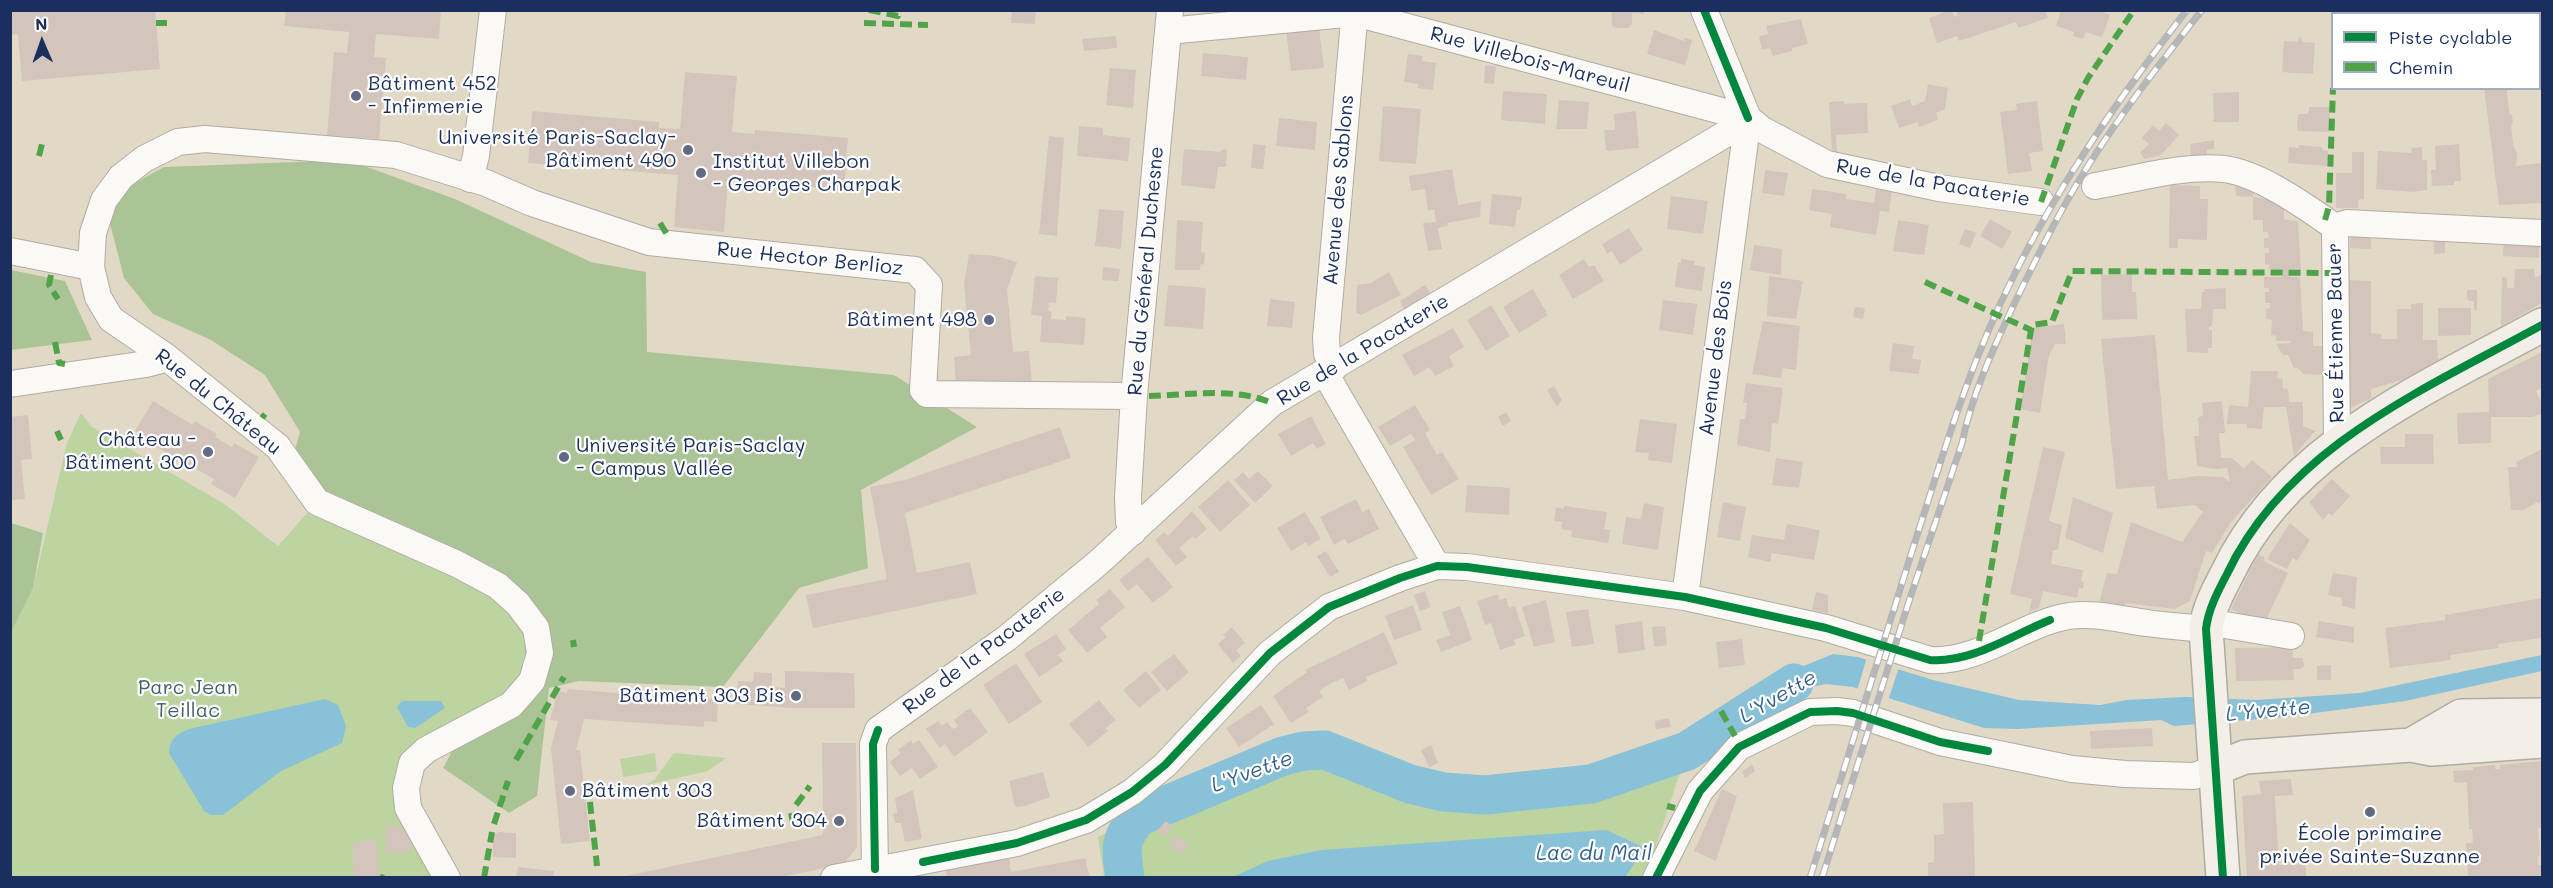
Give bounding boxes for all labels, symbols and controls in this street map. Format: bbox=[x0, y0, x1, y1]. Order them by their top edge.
north arrow bbox=[12, 12, 72, 72]
legend bbox=[2331, 12, 2541, 90]
text: N bbox=[35, 13, 48, 34]
street label: Rue Villebois-Mareuil bbox=[1428, 22, 1632, 98]
text: Piste cyclable bbox=[2389, 25, 2513, 49]
text: Chemin bbox=[2389, 55, 2453, 79]
place label: Bâtiment 452 - Infirmerie bbox=[368, 72, 497, 119]
marker: Bâtiment 452 - Infirmerie bbox=[349, 89, 363, 103]
street label: Avenue des Sablons bbox=[1319, 94, 1359, 286]
place label: Université Paris-Saclay- Bâtiment 490 bbox=[438, 126, 676, 173]
marker: Université Paris-Saclay- Bâtiment 490 bbox=[681, 143, 695, 157]
street label: Rue du Général Duchesne bbox=[1123, 145, 1169, 397]
place label: Institut Villebon - Georges Charpak bbox=[713, 150, 901, 197]
street label: Rue de la Pacaterie bbox=[1834, 154, 2032, 212]
marker: Institut Villebon - Georges Charpak bbox=[694, 166, 708, 180]
street label: Rue Hector Berlioz bbox=[716, 237, 904, 281]
street label: Rue Étienne Bauer bbox=[2322, 243, 2350, 423]
street label: Avenue des Bois bbox=[1695, 279, 1737, 437]
street label: Rue de la Pacaterie bbox=[1273, 289, 1453, 411]
place label: Bâtiment 498 bbox=[847, 308, 977, 332]
marker: Bâtiment 498 bbox=[982, 313, 996, 327]
street label: Rue du Château bbox=[150, 344, 286, 460]
place label: Château - Bâtiment 300 bbox=[65, 428, 196, 475]
place label: Université Paris-Saclay - Campus Vallée bbox=[576, 434, 805, 481]
marker: Château - Bâtiment 300 bbox=[201, 445, 215, 459]
marker: Université Paris-Saclay - Campus Vallée bbox=[557, 450, 571, 464]
street label: Rue de la Pacaterie bbox=[898, 582, 1070, 720]
water label: L'Yvette bbox=[1735, 665, 1821, 729]
park label: Parc Jean Teillac bbox=[138, 676, 238, 723]
place label: Bâtiment 303 Bis bbox=[619, 684, 784, 708]
marker: Bâtiment 303 Bis bbox=[789, 689, 803, 703]
water label: L'Yvette bbox=[2225, 695, 2311, 727]
water label: L'Yvette bbox=[1208, 746, 1296, 798]
place label: Bâtiment 303 bbox=[582, 779, 712, 803]
marker: Bâtiment 303 bbox=[563, 784, 577, 798]
marker: École primaire privée Sainte-Suzanne bbox=[2363, 805, 2377, 819]
place label: Bâtiment 304 bbox=[697, 809, 827, 833]
marker: Bâtiment 304 bbox=[832, 814, 846, 828]
place label: École primaire privée Sainte-Suzanne bbox=[2260, 822, 2480, 869]
water label: Lac du Mail bbox=[1536, 841, 1652, 867]

